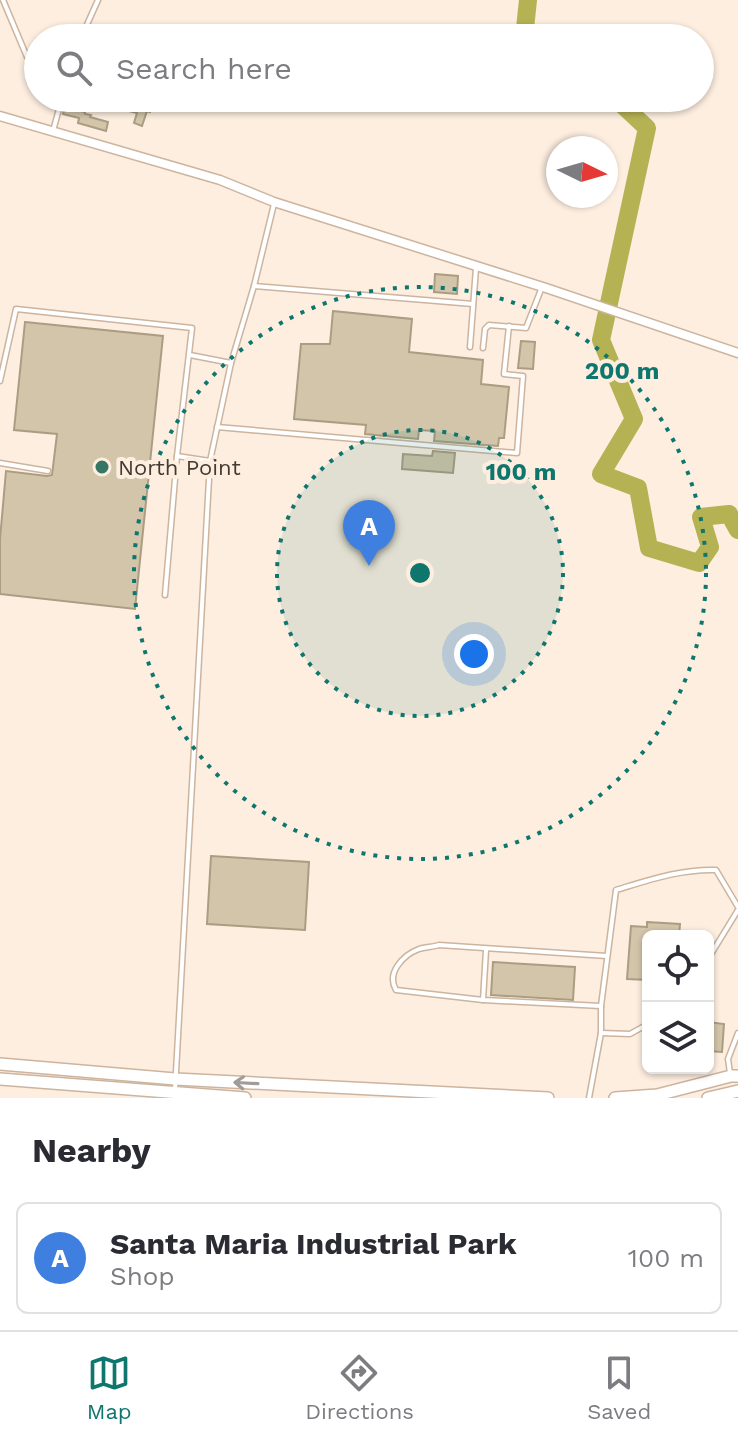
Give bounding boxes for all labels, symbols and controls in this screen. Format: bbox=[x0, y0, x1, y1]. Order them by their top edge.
search box bbox=[24, 24, 714, 112]
icon: search bbox=[52, 46, 96, 90]
text: Search here bbox=[116, 51, 292, 86]
north arrow bbox=[546, 136, 618, 208]
text: 200 m bbox=[585, 357, 659, 385]
place label: North Point bbox=[118, 455, 241, 480]
marker: North Point bbox=[93, 458, 111, 476]
text: 100 m bbox=[486, 458, 556, 486]
pin: A bbox=[343, 500, 395, 566]
centre of rings bbox=[406, 559, 434, 587]
your location bbox=[454, 634, 494, 674]
map controls bbox=[642, 930, 714, 1074]
button: locate bbox=[642, 930, 714, 1002]
button: layers bbox=[642, 1002, 714, 1074]
one-way arrow bbox=[233, 1075, 260, 1090]
text: Nearby bbox=[32, 1130, 151, 1170]
text: Santa Maria Industrial Park bbox=[110, 1226, 517, 1261]
text: A bbox=[51, 1243, 69, 1273]
text: 100 m bbox=[628, 1243, 704, 1273]
text: Shop bbox=[110, 1261, 175, 1291]
tab: Map bbox=[87, 1351, 132, 1424]
tab: Directions bbox=[305, 1351, 414, 1424]
tab: Saved bbox=[587, 1351, 651, 1424]

